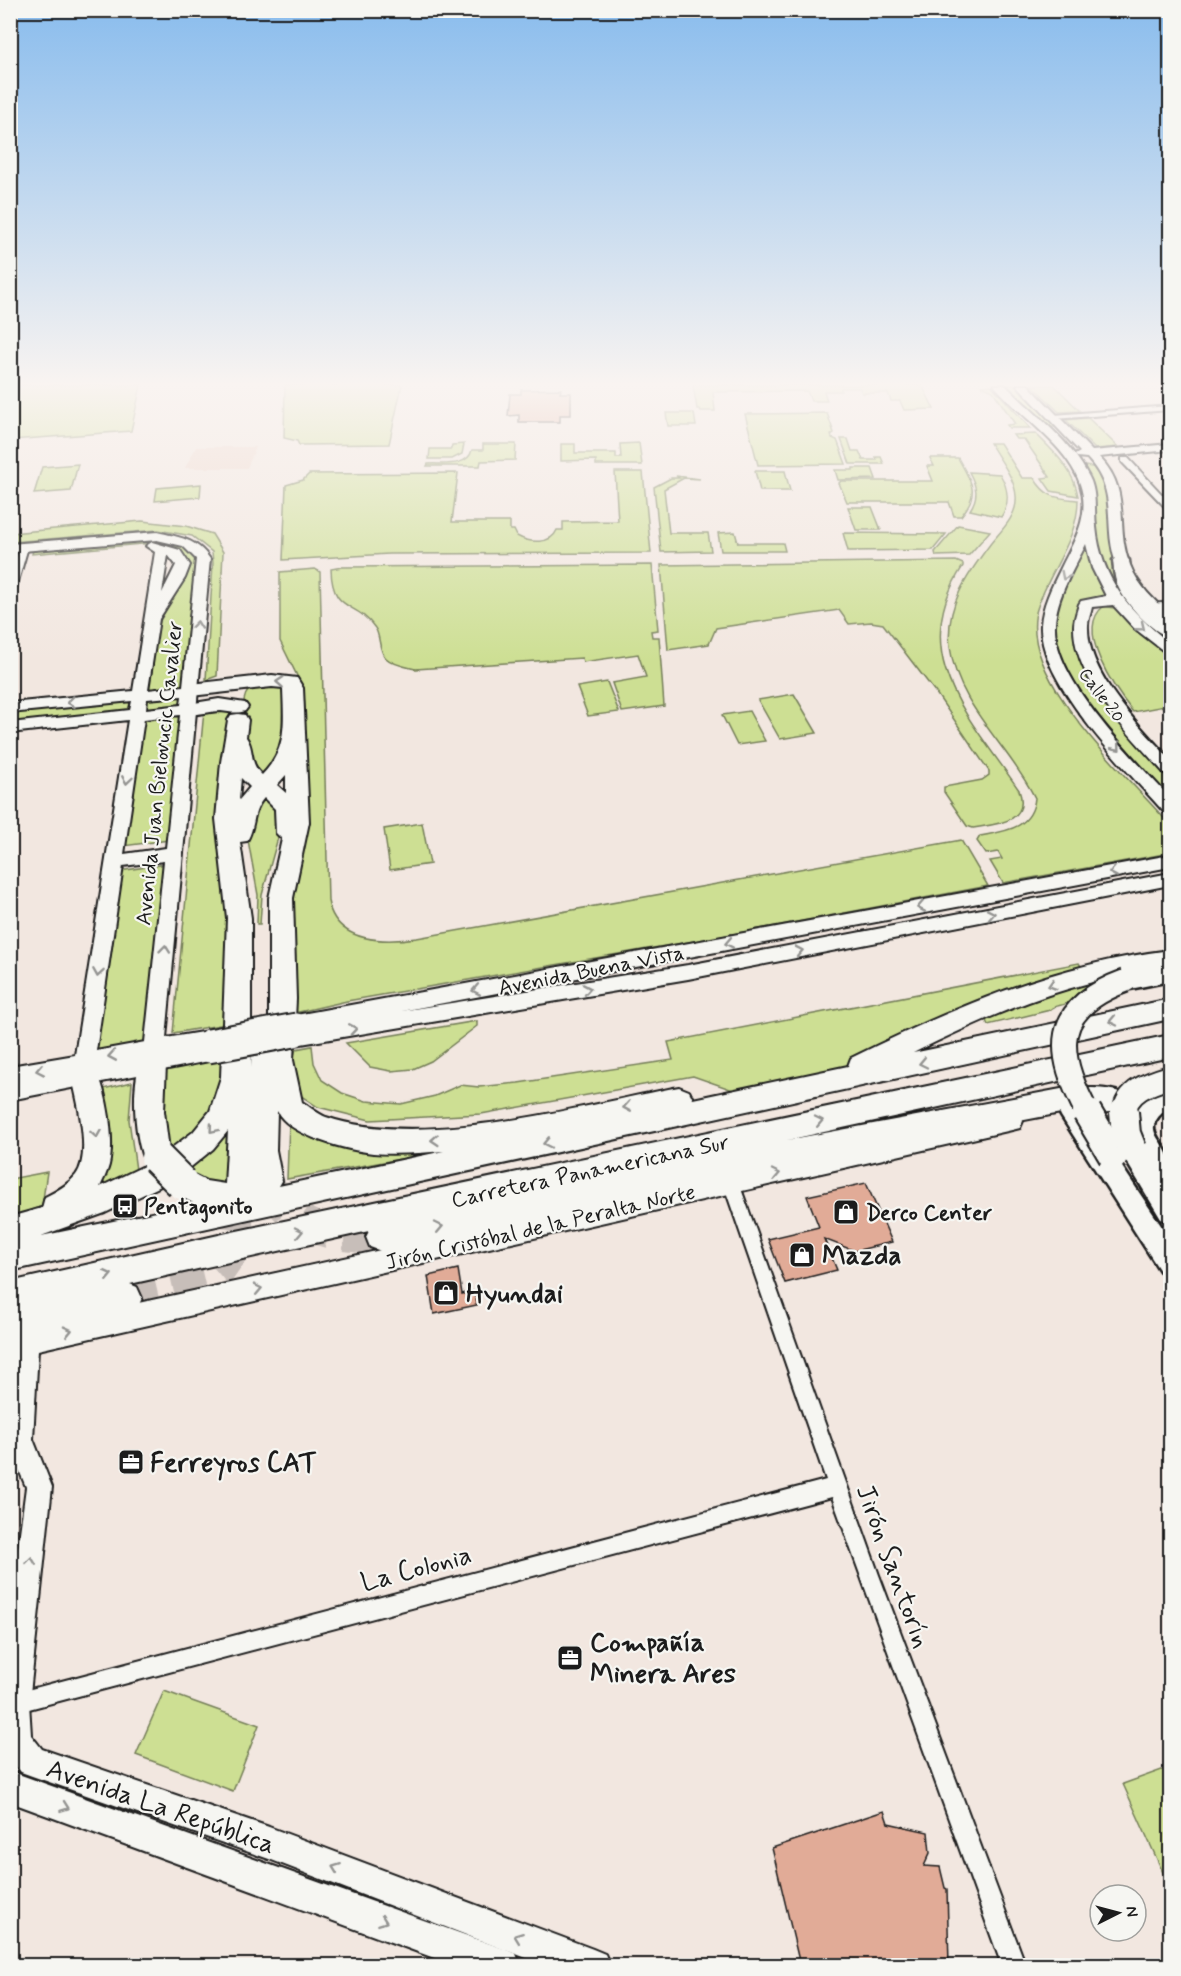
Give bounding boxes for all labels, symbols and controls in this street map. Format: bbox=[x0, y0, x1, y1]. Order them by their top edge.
one-way arrow bbox=[1060, 570, 1072, 581]
one-way arrow bbox=[1135, 619, 1146, 630]
street label: Avenida Juan Bielovucic Cavalier bbox=[130, 620, 190, 927]
one-way arrow bbox=[190, 620, 203, 629]
street label: Calle 20 bbox=[1073, 663, 1130, 728]
one-way arrow bbox=[275, 675, 284, 688]
one-way arrow bbox=[66, 695, 75, 708]
one-way arrow bbox=[1110, 740, 1121, 751]
one-way arrow bbox=[121, 775, 133, 785]
one-way arrow bbox=[1108, 865, 1118, 878]
one-way arrow bbox=[917, 900, 927, 913]
one-way arrow bbox=[986, 909, 996, 921]
one-way arrow bbox=[725, 936, 735, 949]
street label: Avenida Buena Vista bbox=[496, 939, 687, 1003]
one-way arrow bbox=[158, 944, 170, 953]
one-way arrow bbox=[794, 945, 804, 958]
one-way arrow bbox=[92, 968, 105, 978]
one-way arrow bbox=[1047, 977, 1058, 990]
one-way arrow bbox=[471, 983, 481, 996]
one-way arrow bbox=[582, 984, 592, 996]
one-way arrow bbox=[1109, 1014, 1119, 1027]
one-way arrow bbox=[349, 1023, 358, 1035]
one-way arrow bbox=[107, 1049, 117, 1062]
one-way arrow bbox=[918, 1055, 928, 1068]
one-way arrow bbox=[35, 1063, 45, 1076]
one-way arrow bbox=[623, 1101, 632, 1113]
one-way arrow bbox=[814, 1115, 824, 1128]
one-way arrow bbox=[209, 1122, 220, 1133]
street label: Carretera Panamericana Sur bbox=[449, 1129, 732, 1215]
one-way arrow bbox=[90, 1130, 102, 1139]
one-way arrow bbox=[431, 1133, 440, 1146]
one-way arrow bbox=[543, 1136, 553, 1149]
one-way arrow bbox=[771, 1168, 781, 1181]
street label: Jirón Cristóbal de la Peralta Norte bbox=[383, 1179, 698, 1277]
bus stop icon: Pentagonito bbox=[110, 1191, 140, 1221]
place label: Pentagonito bbox=[144, 1194, 253, 1223]
shop icon: Derco Center bbox=[831, 1197, 861, 1227]
place label: Derco Center bbox=[866, 1200, 993, 1228]
one-way arrow bbox=[433, 1221, 443, 1234]
one-way arrow bbox=[294, 1226, 304, 1239]
place label: Mazda bbox=[822, 1239, 901, 1274]
shop icon: Mazda bbox=[787, 1240, 817, 1270]
one-way arrow bbox=[103, 1269, 113, 1282]
place label: Hyundai bbox=[466, 1277, 563, 1312]
shop icon: Hyundai bbox=[431, 1278, 461, 1308]
one-way arrow bbox=[253, 1283, 263, 1296]
one-way arrow bbox=[62, 1325, 72, 1338]
place label: Ferreyros CAT bbox=[150, 1446, 317, 1481]
office icon: Ferreyros CAT bbox=[116, 1447, 146, 1477]
street label: Jirón Santorín bbox=[847, 1480, 938, 1653]
street label: La Colonia bbox=[357, 1538, 476, 1601]
one-way arrow bbox=[24, 1556, 36, 1565]
place label: Compañía Minera Ares bbox=[590, 1626, 736, 1692]
office icon: Compañía Minera Ares bbox=[555, 1643, 585, 1673]
street label: Avenida La República bbox=[41, 1752, 280, 1863]
one-way arrow bbox=[59, 1800, 70, 1813]
one-way arrow bbox=[331, 1863, 342, 1876]
north arrow bbox=[1088, 1883, 1148, 1943]
text: N bbox=[1120, 1905, 1142, 1918]
one-way arrow bbox=[377, 1914, 388, 1926]
one-way arrow bbox=[514, 1932, 524, 1945]

